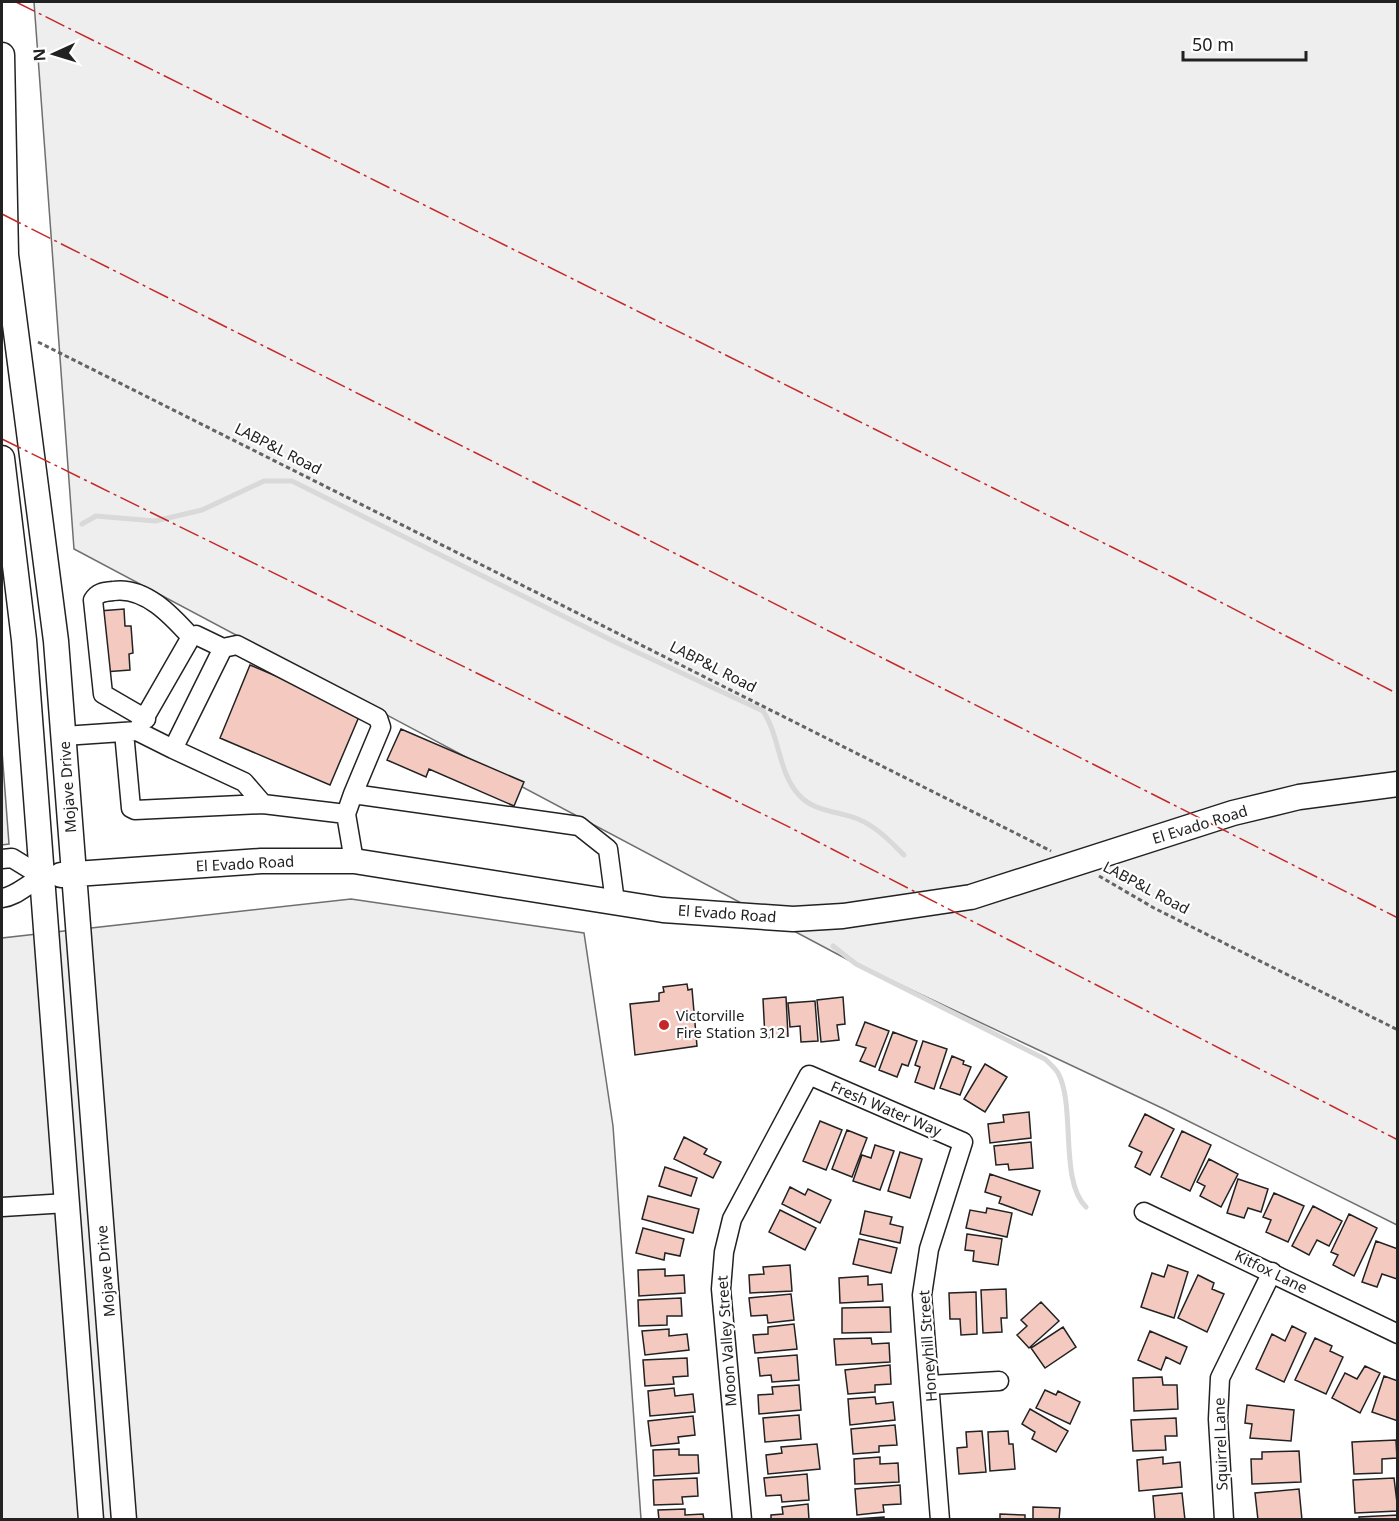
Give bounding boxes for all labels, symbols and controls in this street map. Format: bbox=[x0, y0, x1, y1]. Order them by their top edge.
north arrow bbox=[24, 24, 84, 84]
scale bar bbox=[1183, 24, 1306, 62]
text: 50 m bbox=[1192, 32, 1234, 56]
text: N bbox=[28, 48, 50, 62]
street label: LABP&L Road bbox=[232, 418, 325, 479]
street label: LABP&L Road bbox=[667, 636, 760, 697]
street label: Mojave Drive bbox=[54, 740, 80, 834]
street label: El Evado Road bbox=[1150, 800, 1250, 848]
street label: El Evado Road bbox=[195, 850, 295, 876]
street label: LABP&L Road bbox=[1100, 856, 1193, 918]
street label: El Evado Road bbox=[677, 900, 777, 926]
place label: Victorville Fire Station 312 bbox=[676, 1005, 785, 1042]
marker: Victorville Fire Station 312 bbox=[657, 1018, 671, 1032]
street label: Fresh Water Way bbox=[828, 1076, 945, 1141]
street label: Mojave Drive bbox=[91, 1224, 119, 1318]
street label: Kitfox Lane bbox=[1232, 1245, 1311, 1297]
street label: Moon Valley Street bbox=[711, 1274, 741, 1407]
street label: Honeyhill Street bbox=[913, 1289, 941, 1403]
street label: Squirrel Lane bbox=[1208, 1397, 1232, 1491]

